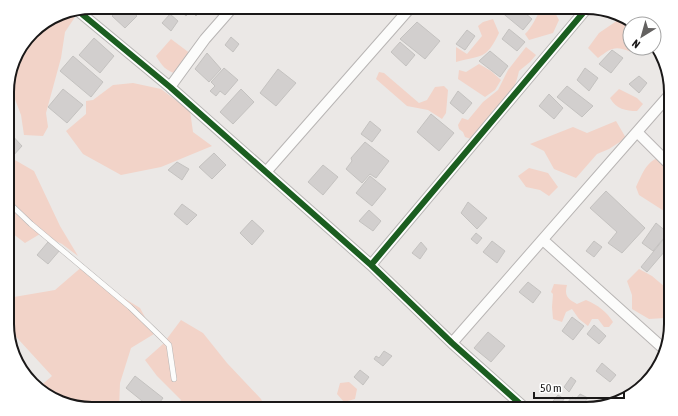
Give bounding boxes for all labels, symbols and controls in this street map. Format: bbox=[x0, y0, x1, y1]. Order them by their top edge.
north arrow bbox=[622, 16, 662, 56]
text: N bbox=[630, 37, 642, 51]
scale bar bbox=[534, 374, 624, 400]
text: 50 m bbox=[540, 381, 562, 395]

